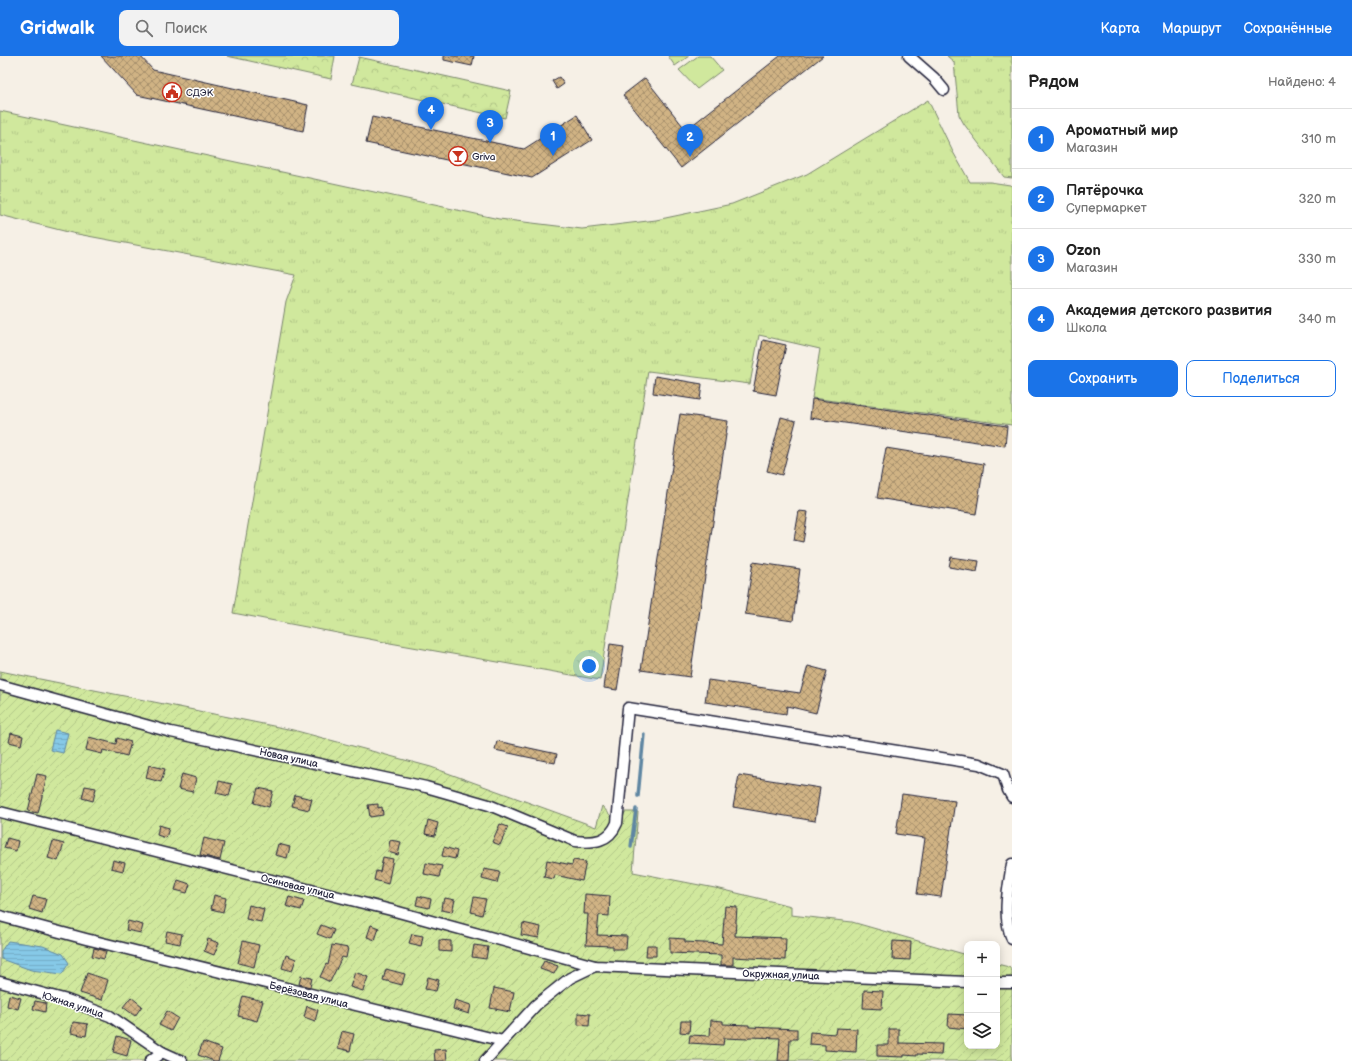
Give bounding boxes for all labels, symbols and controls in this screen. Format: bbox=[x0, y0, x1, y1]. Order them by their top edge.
search box bbox=[119, 10, 399, 46]
text: Gridwalk bbox=[20, 17, 95, 40]
icon: search bbox=[133, 17, 155, 39]
text: Поиск bbox=[165, 19, 207, 38]
text: Карта bbox=[1101, 20, 1140, 37]
text: Маршрут bbox=[1162, 20, 1222, 37]
text: Сохранённые bbox=[1244, 20, 1332, 37]
text: Рядом bbox=[1028, 72, 1079, 92]
text: Найдено: 4 bbox=[1268, 74, 1336, 90]
public building icon: СДЭК bbox=[161, 81, 183, 103]
place label: СДЭК bbox=[186, 87, 214, 99]
pin: 4 bbox=[418, 97, 444, 130]
pin: 3 bbox=[477, 110, 503, 143]
text: Ароматный мир bbox=[1066, 121, 1178, 140]
pin: 1 bbox=[540, 123, 566, 156]
pin: 2 bbox=[677, 124, 703, 157]
text: 1 bbox=[1038, 131, 1044, 147]
text: 310 m bbox=[1301, 131, 1336, 147]
text: Магазин bbox=[1066, 140, 1118, 156]
bar icon: Griva bbox=[447, 145, 469, 167]
place label: Griva bbox=[472, 151, 496, 163]
text: Пятёрочка bbox=[1066, 181, 1143, 200]
text: 2 bbox=[1037, 191, 1045, 207]
text: 320 m bbox=[1298, 191, 1336, 207]
text: Супермаркет bbox=[1066, 200, 1147, 216]
text: Ozon bbox=[1066, 241, 1101, 260]
text: 3 bbox=[1037, 251, 1045, 267]
text: 330 m bbox=[1298, 251, 1336, 267]
text: Магазин bbox=[1066, 260, 1118, 276]
text: Академия детского развития bbox=[1066, 301, 1272, 320]
text: 4 bbox=[1037, 311, 1045, 327]
text: 340 m bbox=[1298, 311, 1336, 327]
text: Школа bbox=[1066, 320, 1107, 336]
button: Сохранить bbox=[1028, 360, 1178, 397]
button: Поделиться bbox=[1186, 360, 1336, 397]
your location bbox=[579, 656, 599, 676]
street label: Новая улица bbox=[258, 746, 319, 770]
street label: Осиновая улица bbox=[260, 872, 336, 902]
map controls bbox=[964, 941, 1000, 1049]
button: + bbox=[964, 941, 1000, 977]
street label: Окружная улица bbox=[742, 968, 820, 982]
button: − bbox=[964, 977, 1000, 1013]
street label: Берёзовая улица bbox=[268, 979, 349, 1011]
street label: Южная улица bbox=[40, 989, 105, 1021]
button: layers bbox=[964, 1013, 1000, 1049]

